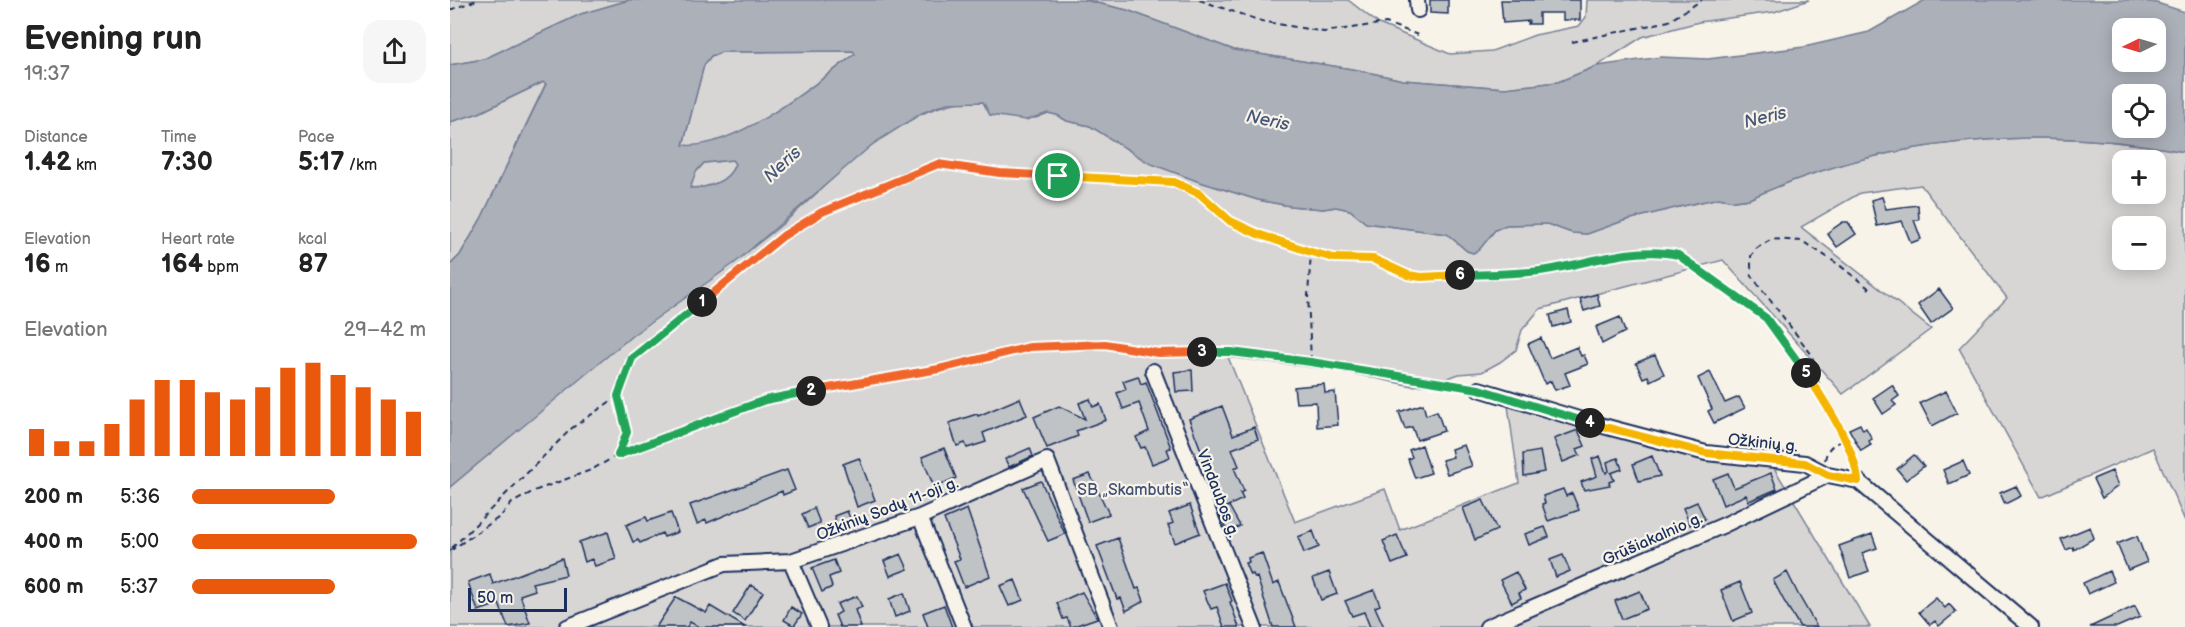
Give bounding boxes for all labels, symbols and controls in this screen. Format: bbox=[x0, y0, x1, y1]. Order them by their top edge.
north arrow bbox=[2112, 18, 2166, 72]
map controls bbox=[2112, 18, 2166, 270]
text: Evening run bbox=[24, 19, 202, 59]
button: share bbox=[363, 20, 426, 83]
text: 19:37 bbox=[24, 62, 69, 86]
button: locate bbox=[2112, 84, 2166, 138]
water label: Neris bbox=[1742, 102, 1789, 133]
water label: Neris bbox=[1244, 106, 1291, 135]
text: Distance bbox=[24, 128, 88, 147]
text: Time bbox=[161, 128, 196, 147]
text: Pace bbox=[298, 128, 334, 147]
water label: Neris bbox=[759, 142, 805, 187]
text: 1.42 bbox=[24, 147, 72, 178]
text: 7:30 bbox=[161, 147, 213, 178]
text: 5:17 bbox=[298, 147, 345, 178]
pin bbox=[1032, 150, 1083, 201]
button: + bbox=[2112, 150, 2166, 204]
text: km bbox=[72, 156, 97, 175]
text: /km bbox=[345, 156, 377, 175]
icon: arrive bbox=[1041, 159, 1074, 192]
button: − bbox=[2112, 216, 2166, 270]
text: Elevation bbox=[24, 230, 91, 249]
text: Heart rate bbox=[161, 230, 235, 249]
text: kcal bbox=[298, 230, 327, 249]
text: 16 bbox=[24, 249, 51, 280]
text: 164 bbox=[161, 249, 203, 280]
text: 87 bbox=[298, 249, 328, 280]
text: m bbox=[51, 258, 68, 277]
text: bpm bbox=[203, 258, 239, 277]
pin: 6 bbox=[1445, 260, 1475, 290]
text: 6 bbox=[1455, 265, 1465, 284]
pin: 1 bbox=[687, 287, 717, 317]
text: 1 bbox=[699, 292, 705, 311]
text: Elevation bbox=[24, 318, 107, 342]
text: 29–42 m bbox=[344, 318, 426, 342]
pin: 3 bbox=[1187, 337, 1217, 367]
text: 3 bbox=[1197, 342, 1207, 361]
pin: 5 bbox=[1791, 358, 1821, 388]
text: 5 bbox=[1801, 363, 1811, 382]
pin: 2 bbox=[796, 376, 826, 406]
text: 2 bbox=[806, 381, 816, 400]
pin: 4 bbox=[1575, 408, 1605, 438]
text: 4 bbox=[1585, 413, 1595, 432]
street label: Ožkinių g. bbox=[1727, 430, 1799, 457]
street label: Vindaubos g. bbox=[1192, 447, 1243, 540]
street label: Ožkinių Sodų 11-oji g. bbox=[814, 474, 961, 545]
park label: SB „Skambutis“ bbox=[1077, 481, 1189, 500]
text: 200 m bbox=[24, 485, 83, 509]
text: 5:36 bbox=[120, 485, 160, 509]
street label: Grūšiakalnio g. bbox=[1600, 509, 1705, 570]
text: 400 m bbox=[24, 530, 83, 554]
text: 5:00 bbox=[120, 530, 159, 554]
text: 600 m bbox=[24, 575, 84, 599]
text: 5:37 bbox=[120, 575, 158, 599]
scale bar bbox=[468, 585, 567, 612]
text: 50 m bbox=[477, 589, 513, 608]

